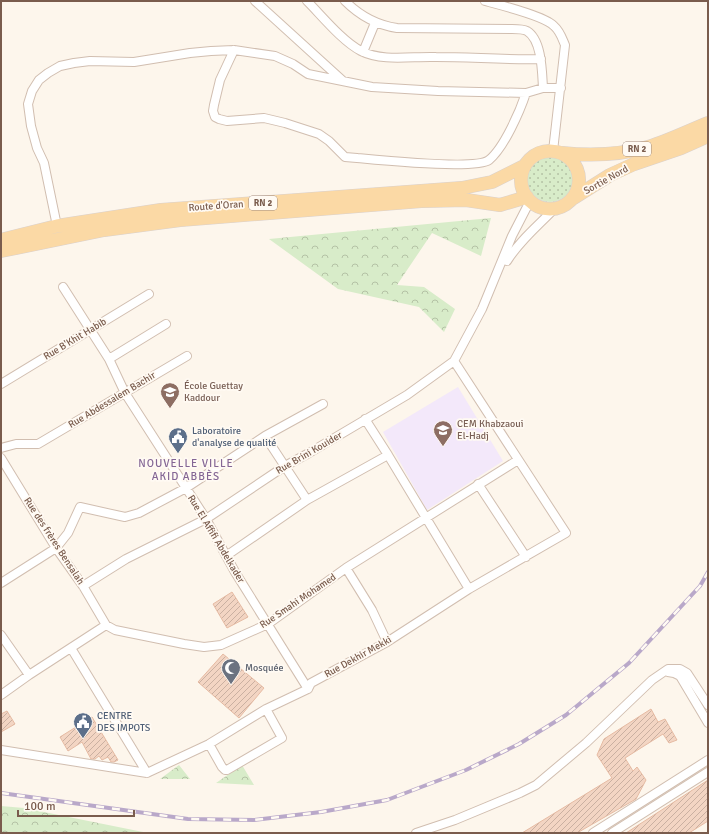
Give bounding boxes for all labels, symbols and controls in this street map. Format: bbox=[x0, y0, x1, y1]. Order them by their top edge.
road number: RN 2 bbox=[623, 142, 651, 156]
street label: Sortie Nord bbox=[582, 163, 630, 197]
road number: RN 2 bbox=[249, 196, 277, 210]
street label: Route d'Oran bbox=[188, 198, 244, 214]
street label: Rue B'Khit Habib bbox=[41, 315, 109, 363]
street label: Rue Abdessalem Bachir bbox=[66, 369, 158, 431]
place label: École Guettay Kaddour bbox=[184, 379, 243, 404]
school or university icon: École Guettay Kaddour bbox=[159, 381, 181, 409]
place label: CEM Khabzaoui El-Hadj bbox=[457, 418, 523, 442]
school or university icon: CEM Khabzaoui El-Hadj bbox=[432, 419, 454, 447]
place label: Laboratoire d'analyse de qualité bbox=[192, 425, 276, 449]
public building icon: Laboratoire d'analyse de qualité bbox=[167, 426, 189, 454]
street label: Rue Brini Kouider bbox=[274, 429, 344, 477]
district label: NOUVELLE VILLE AKID ABBÈS bbox=[138, 457, 234, 483]
street label: Rue El Affifi Abdelkader bbox=[185, 493, 247, 586]
street label: Rue des frères Bensalah bbox=[21, 495, 87, 587]
street label: Rue Smahi Mohamed bbox=[258, 571, 338, 631]
street label: Rue Dekhir Mekki bbox=[322, 634, 394, 680]
mosque icon: Mosquée bbox=[220, 657, 242, 685]
place label: Mosquée bbox=[245, 662, 283, 674]
place label: CENTRE DES IMPOTS bbox=[97, 710, 151, 734]
public building icon: CENTRE DES IMPOTS bbox=[72, 711, 94, 739]
scale bar bbox=[18, 792, 134, 818]
text: 100 m bbox=[24, 799, 56, 814]

